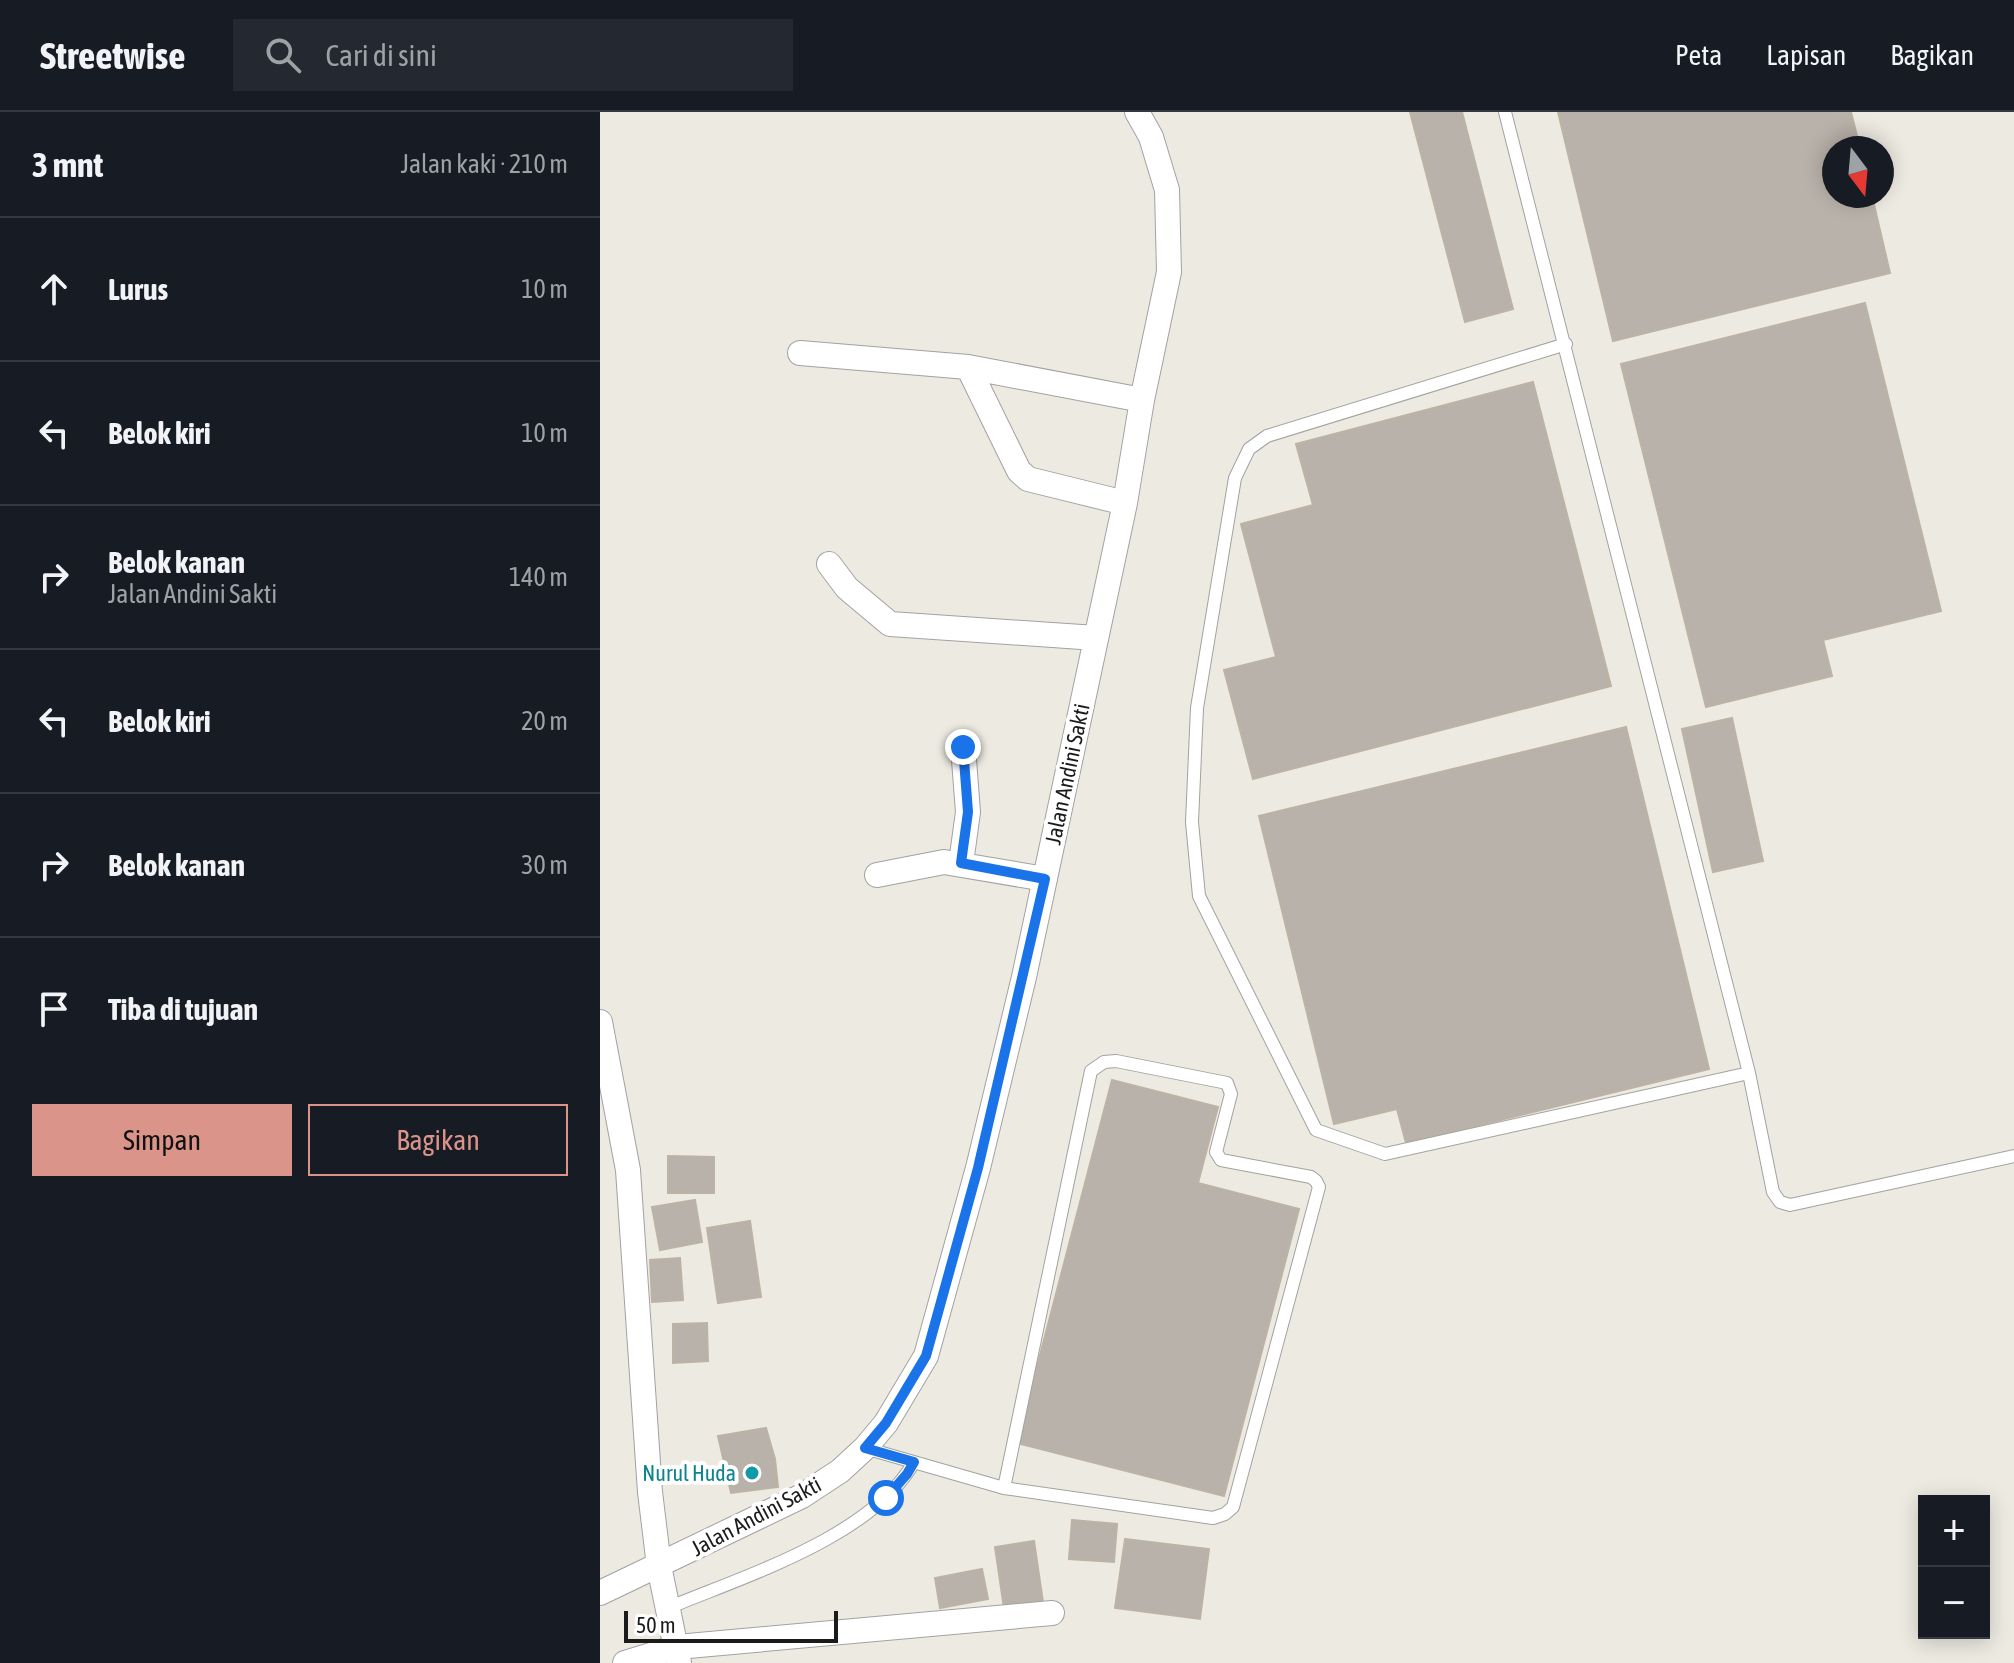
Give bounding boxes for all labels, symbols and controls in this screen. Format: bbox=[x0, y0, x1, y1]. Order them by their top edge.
search box bbox=[233, 19, 793, 91]
icon: search bbox=[261, 33, 305, 77]
text: Streetwise bbox=[40, 34, 185, 77]
text: Cari di sini bbox=[325, 38, 437, 72]
text: Peta bbox=[1675, 39, 1722, 71]
text: Lapisan bbox=[1766, 39, 1846, 71]
text: Bagikan bbox=[1890, 39, 1974, 71]
north arrow bbox=[1822, 136, 1894, 208]
text: 3 mnt bbox=[32, 145, 103, 184]
text: Jalan kaki · 210 m bbox=[401, 149, 568, 179]
icon: ahead bbox=[32, 267, 76, 311]
text: Lurus bbox=[108, 272, 168, 306]
text: 10 m bbox=[521, 274, 568, 304]
icon: left bbox=[32, 411, 76, 455]
text: Belok kiri bbox=[108, 416, 211, 450]
text: 10 m bbox=[521, 418, 568, 448]
text: Belok kanan bbox=[108, 545, 245, 579]
icon: right bbox=[32, 555, 76, 599]
text: 140 m bbox=[509, 562, 568, 592]
text: Jalan Andini Sakti bbox=[108, 579, 277, 609]
icon: left bbox=[32, 699, 76, 743]
street label: Jalan Andini Sakti bbox=[1039, 701, 1095, 847]
text: Belok kiri bbox=[108, 704, 211, 738]
text: 20 m bbox=[521, 706, 568, 736]
route end bbox=[945, 729, 981, 765]
icon: right bbox=[32, 843, 76, 887]
text: Belok kanan bbox=[108, 848, 245, 882]
text: 30 m bbox=[521, 850, 568, 880]
icon: arrive bbox=[32, 987, 76, 1031]
text: Tiba di tujuan bbox=[108, 992, 258, 1026]
button: Simpan bbox=[32, 1104, 292, 1176]
button: Bagikan bbox=[308, 1104, 568, 1176]
place label: Nurul Huda bbox=[642, 1460, 736, 1486]
marker: Nurul Huda bbox=[743, 1464, 761, 1482]
street label: Jalan Andini Sakti bbox=[687, 1471, 825, 1561]
route start bbox=[868, 1480, 904, 1516]
map controls bbox=[1918, 1495, 1990, 1639]
button: + bbox=[1918, 1495, 1990, 1567]
button: − bbox=[1918, 1567, 1990, 1639]
scale bar bbox=[624, 1607, 838, 1643]
text: 50 m bbox=[636, 1612, 676, 1638]

